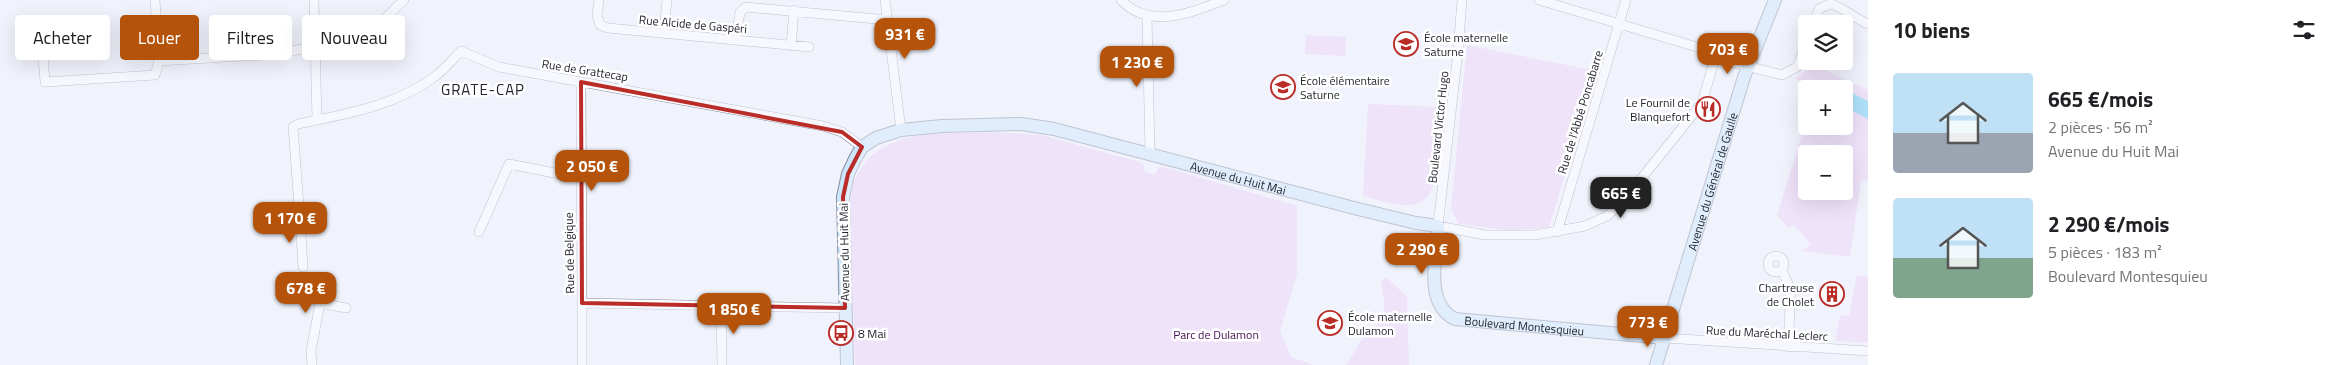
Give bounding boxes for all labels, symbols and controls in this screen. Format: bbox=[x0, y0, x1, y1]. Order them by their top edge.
street label: Rue Alcide de Gaspéri bbox=[638, 10, 748, 38]
text: 10 biens bbox=[1893, 14, 1970, 46]
chip: Acheter bbox=[15, 15, 110, 60]
chip: Louer bbox=[120, 15, 199, 60]
chip: Filtres bbox=[209, 15, 292, 60]
chip: Nouveau bbox=[302, 15, 405, 60]
map controls bbox=[1798, 15, 1853, 200]
button: layers bbox=[1798, 15, 1853, 70]
icon: filters bbox=[2290, 16, 2318, 44]
pin: 931 € bbox=[870, 18, 940, 60]
text: 931 € bbox=[885, 22, 925, 46]
place label: École maternelle Saturne bbox=[1424, 28, 1508, 61]
school or university icon: École maternelle Saturne bbox=[1393, 31, 1419, 57]
pin: 703 € bbox=[1693, 32, 1763, 75]
text: 703 € bbox=[1708, 37, 1748, 61]
pin: 1 230 € bbox=[1091, 46, 1183, 88]
street label: Rue de l'Abbé Poncabarre bbox=[1552, 48, 1608, 176]
text: 1 230 € bbox=[1111, 50, 1163, 74]
street label: Rue de Grattecap bbox=[541, 54, 629, 86]
street label: Boulevard Victor Hugo bbox=[1423, 70, 1453, 184]
place label: École élémentaire Saturne bbox=[1300, 71, 1390, 104]
school or university icon: École élémentaire Saturne bbox=[1270, 74, 1296, 100]
district label: GRATE-CAP bbox=[441, 78, 525, 101]
button: + bbox=[1798, 80, 1853, 135]
text: 665 €/mois bbox=[2048, 83, 2153, 115]
place label: Le Fournil de Blanquefort bbox=[1626, 93, 1691, 126]
icon: home bbox=[1933, 93, 1993, 153]
restaurant icon: Le Fournil de Blanquefort bbox=[1695, 96, 1721, 122]
street label: Avenue du Général de Gaulle bbox=[1682, 110, 1742, 253]
text: 2 pièces · 56 m² bbox=[2048, 115, 2153, 139]
text: Avenue du Huit Mai bbox=[2048, 139, 2179, 163]
button: − bbox=[1798, 145, 1853, 200]
pin: 2 050 € bbox=[546, 150, 638, 192]
text: 2 050 € bbox=[566, 154, 618, 178]
street label: Avenue du Huit Mai bbox=[1188, 156, 1288, 199]
pin: 665 € bbox=[1586, 176, 1656, 219]
text: 665 € bbox=[1601, 181, 1641, 205]
pin: 1 170 € bbox=[244, 202, 336, 244]
street label: Avenue du Huit Mai bbox=[834, 203, 854, 301]
text: 1 170 € bbox=[264, 206, 316, 230]
text: 2 290 €/mois bbox=[2048, 208, 2170, 240]
street label: Rue de Belgique bbox=[559, 212, 579, 294]
icon: home bbox=[1933, 218, 1993, 278]
pin: 2 290 € bbox=[1376, 232, 1468, 275]
text: 2 290 € bbox=[1396, 237, 1448, 261]
text: 5 pièces · 183 m² bbox=[2048, 240, 2162, 264]
text: Boulevard Montesquieu bbox=[2048, 264, 2208, 288]
pin: 678 € bbox=[271, 272, 341, 314]
text: 678 € bbox=[286, 276, 326, 300]
place label: Chartreuse de Cholet bbox=[1759, 278, 1815, 311]
building icon: Chartreuse de Cholet bbox=[1819, 281, 1845, 307]
pin: 1 850 € bbox=[688, 292, 780, 335]
text: 1 850 € bbox=[708, 297, 760, 321]
pin: 773 € bbox=[1613, 306, 1683, 348]
place label: École maternelle Dulamon bbox=[1348, 307, 1432, 340]
school or university icon: École maternelle Dulamon bbox=[1317, 310, 1343, 336]
street label: Boulevard Montesquieu bbox=[1464, 310, 1585, 340]
text: 773 € bbox=[1628, 310, 1668, 334]
bus stop icon: 8 Mai bbox=[828, 320, 854, 346]
street label: Rue du Maréchal Leclerc bbox=[1706, 320, 1828, 346]
place label: 8 Mai bbox=[858, 324, 886, 343]
park label: Parc de Dulamon bbox=[1173, 325, 1259, 344]

